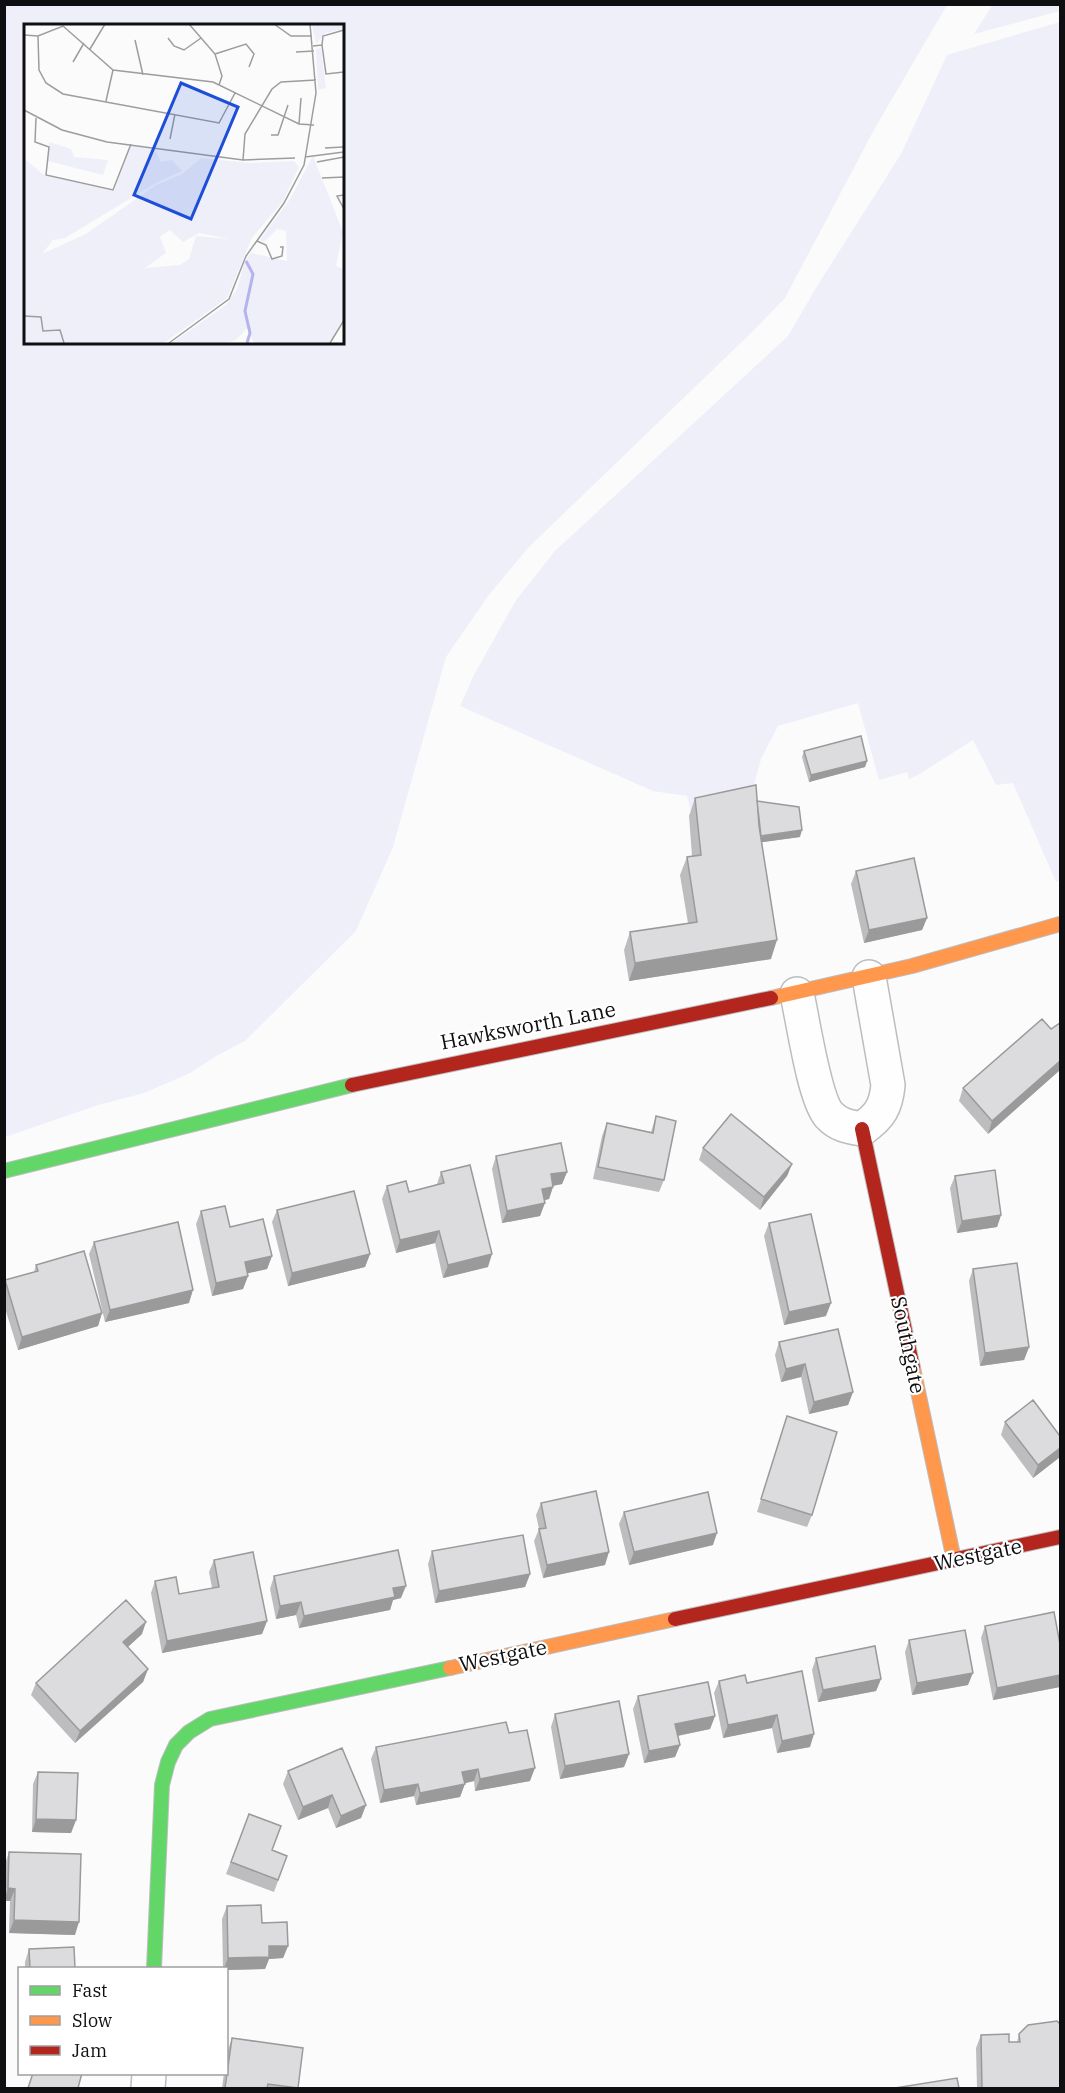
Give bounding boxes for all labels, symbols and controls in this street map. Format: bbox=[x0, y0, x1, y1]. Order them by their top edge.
inset map bbox=[24, 24, 344, 344]
street label: Hawksworth Lane bbox=[438, 994, 618, 1056]
street label: Southgate bbox=[885, 1293, 933, 1396]
street label: Westgate bbox=[931, 1531, 1024, 1577]
street label: Westgate bbox=[456, 1632, 549, 1678]
legend bbox=[18, 1967, 228, 2075]
text: Fast bbox=[72, 1979, 107, 2002]
text: Slow bbox=[72, 2009, 112, 2032]
text: Jam bbox=[72, 2039, 107, 2062]

